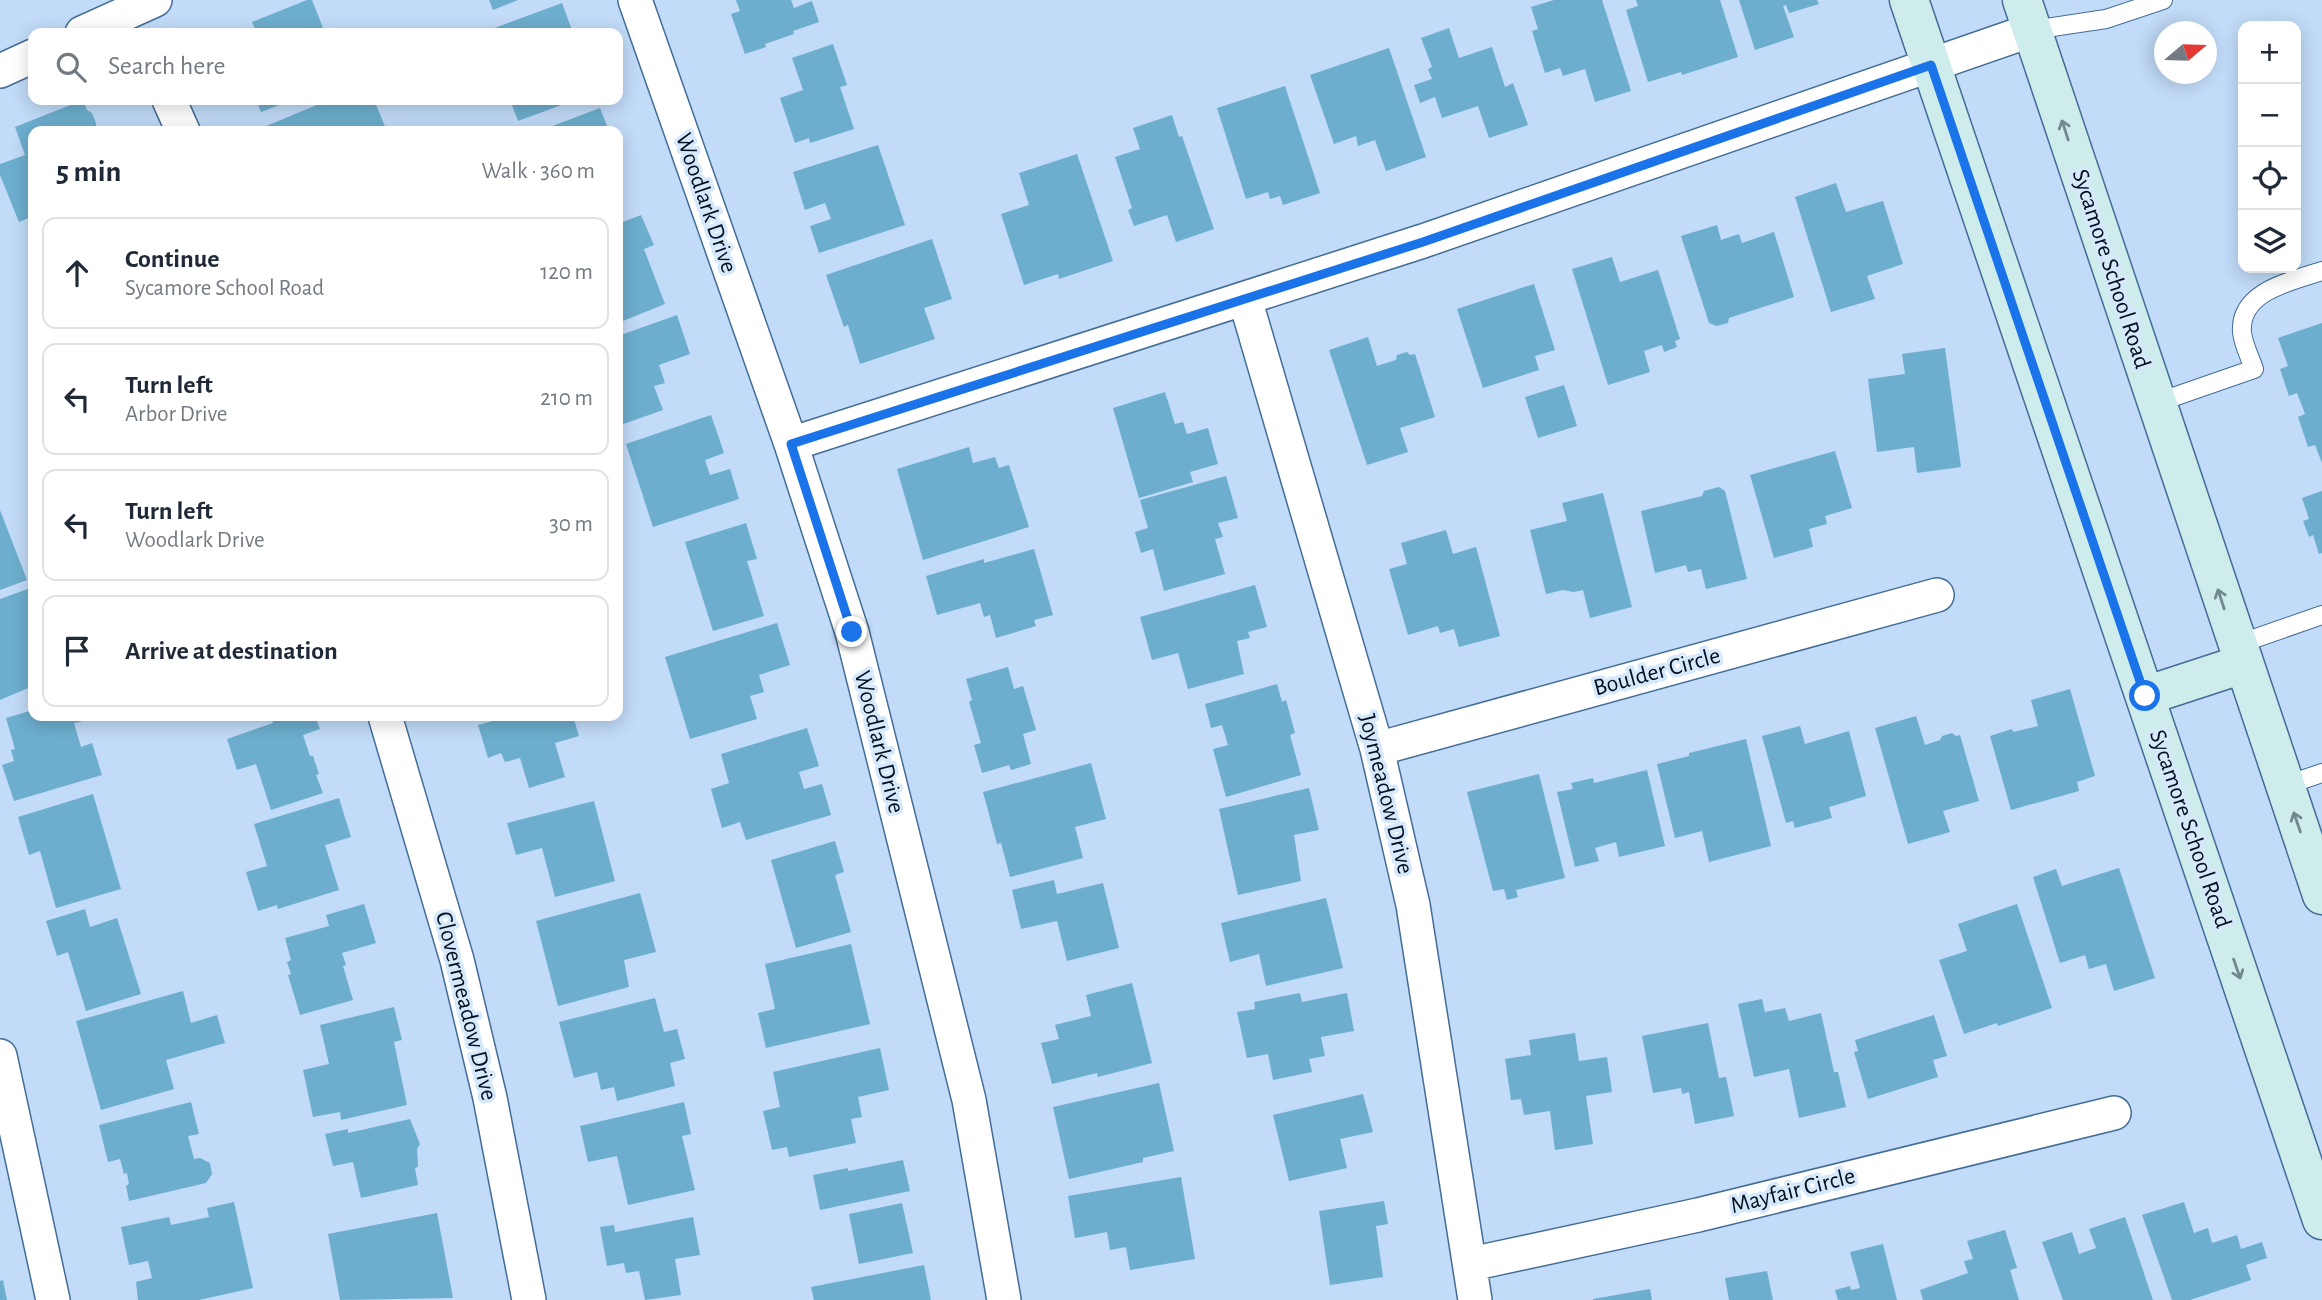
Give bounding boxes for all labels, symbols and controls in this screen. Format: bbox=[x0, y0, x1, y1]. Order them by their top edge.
north arrow bbox=[2154, 21, 2217, 84]
map controls bbox=[2238, 21, 2301, 273]
button: + bbox=[2238, 21, 2301, 84]
search box bbox=[28, 28, 623, 105]
icon: search bbox=[52, 48, 90, 86]
text: Search here bbox=[108, 53, 226, 79]
button: − bbox=[2238, 84, 2301, 147]
one-way arrow bbox=[2058, 119, 2070, 141]
street label: Woodlark Drive bbox=[671, 130, 741, 276]
button: locate bbox=[2238, 147, 2301, 210]
text: 5 min bbox=[56, 157, 121, 187]
text: Walk · 360 m bbox=[481, 160, 595, 183]
street label: Sycamore School Road bbox=[2067, 166, 2155, 372]
button: layers bbox=[2238, 210, 2301, 273]
text: Continue bbox=[125, 246, 220, 272]
icon: ahead bbox=[58, 254, 96, 292]
text: 120 m bbox=[540, 261, 593, 284]
text: Sycamore School Road bbox=[125, 277, 324, 300]
text: Turn left bbox=[125, 372, 213, 398]
icon: left bbox=[58, 380, 96, 418]
text: 210 m bbox=[540, 387, 593, 410]
text: Arbor Drive bbox=[125, 403, 227, 426]
text: Turn left bbox=[125, 498, 213, 524]
icon: left bbox=[58, 506, 96, 544]
text: 30 m bbox=[549, 513, 593, 536]
text: Woodlark Drive bbox=[125, 529, 265, 552]
one-way arrow bbox=[2214, 588, 2227, 610]
route end bbox=[836, 616, 867, 647]
icon: arrive bbox=[58, 632, 96, 670]
text: Arrive at destination bbox=[125, 638, 338, 664]
street label: Boulder Circle bbox=[1591, 644, 1723, 700]
street label: Woodlark Drive bbox=[850, 668, 908, 816]
route start bbox=[2129, 680, 2160, 711]
street label: Joymeadow Drive bbox=[1355, 712, 1417, 876]
street label: Sycamore School Road bbox=[2145, 727, 2235, 931]
one-way arrow bbox=[2290, 812, 2302, 834]
street label: Clovermeadow Drive bbox=[431, 909, 501, 1103]
one-way arrow bbox=[2232, 958, 2244, 980]
street label: Mayfair Circle bbox=[1728, 1164, 1858, 1218]

